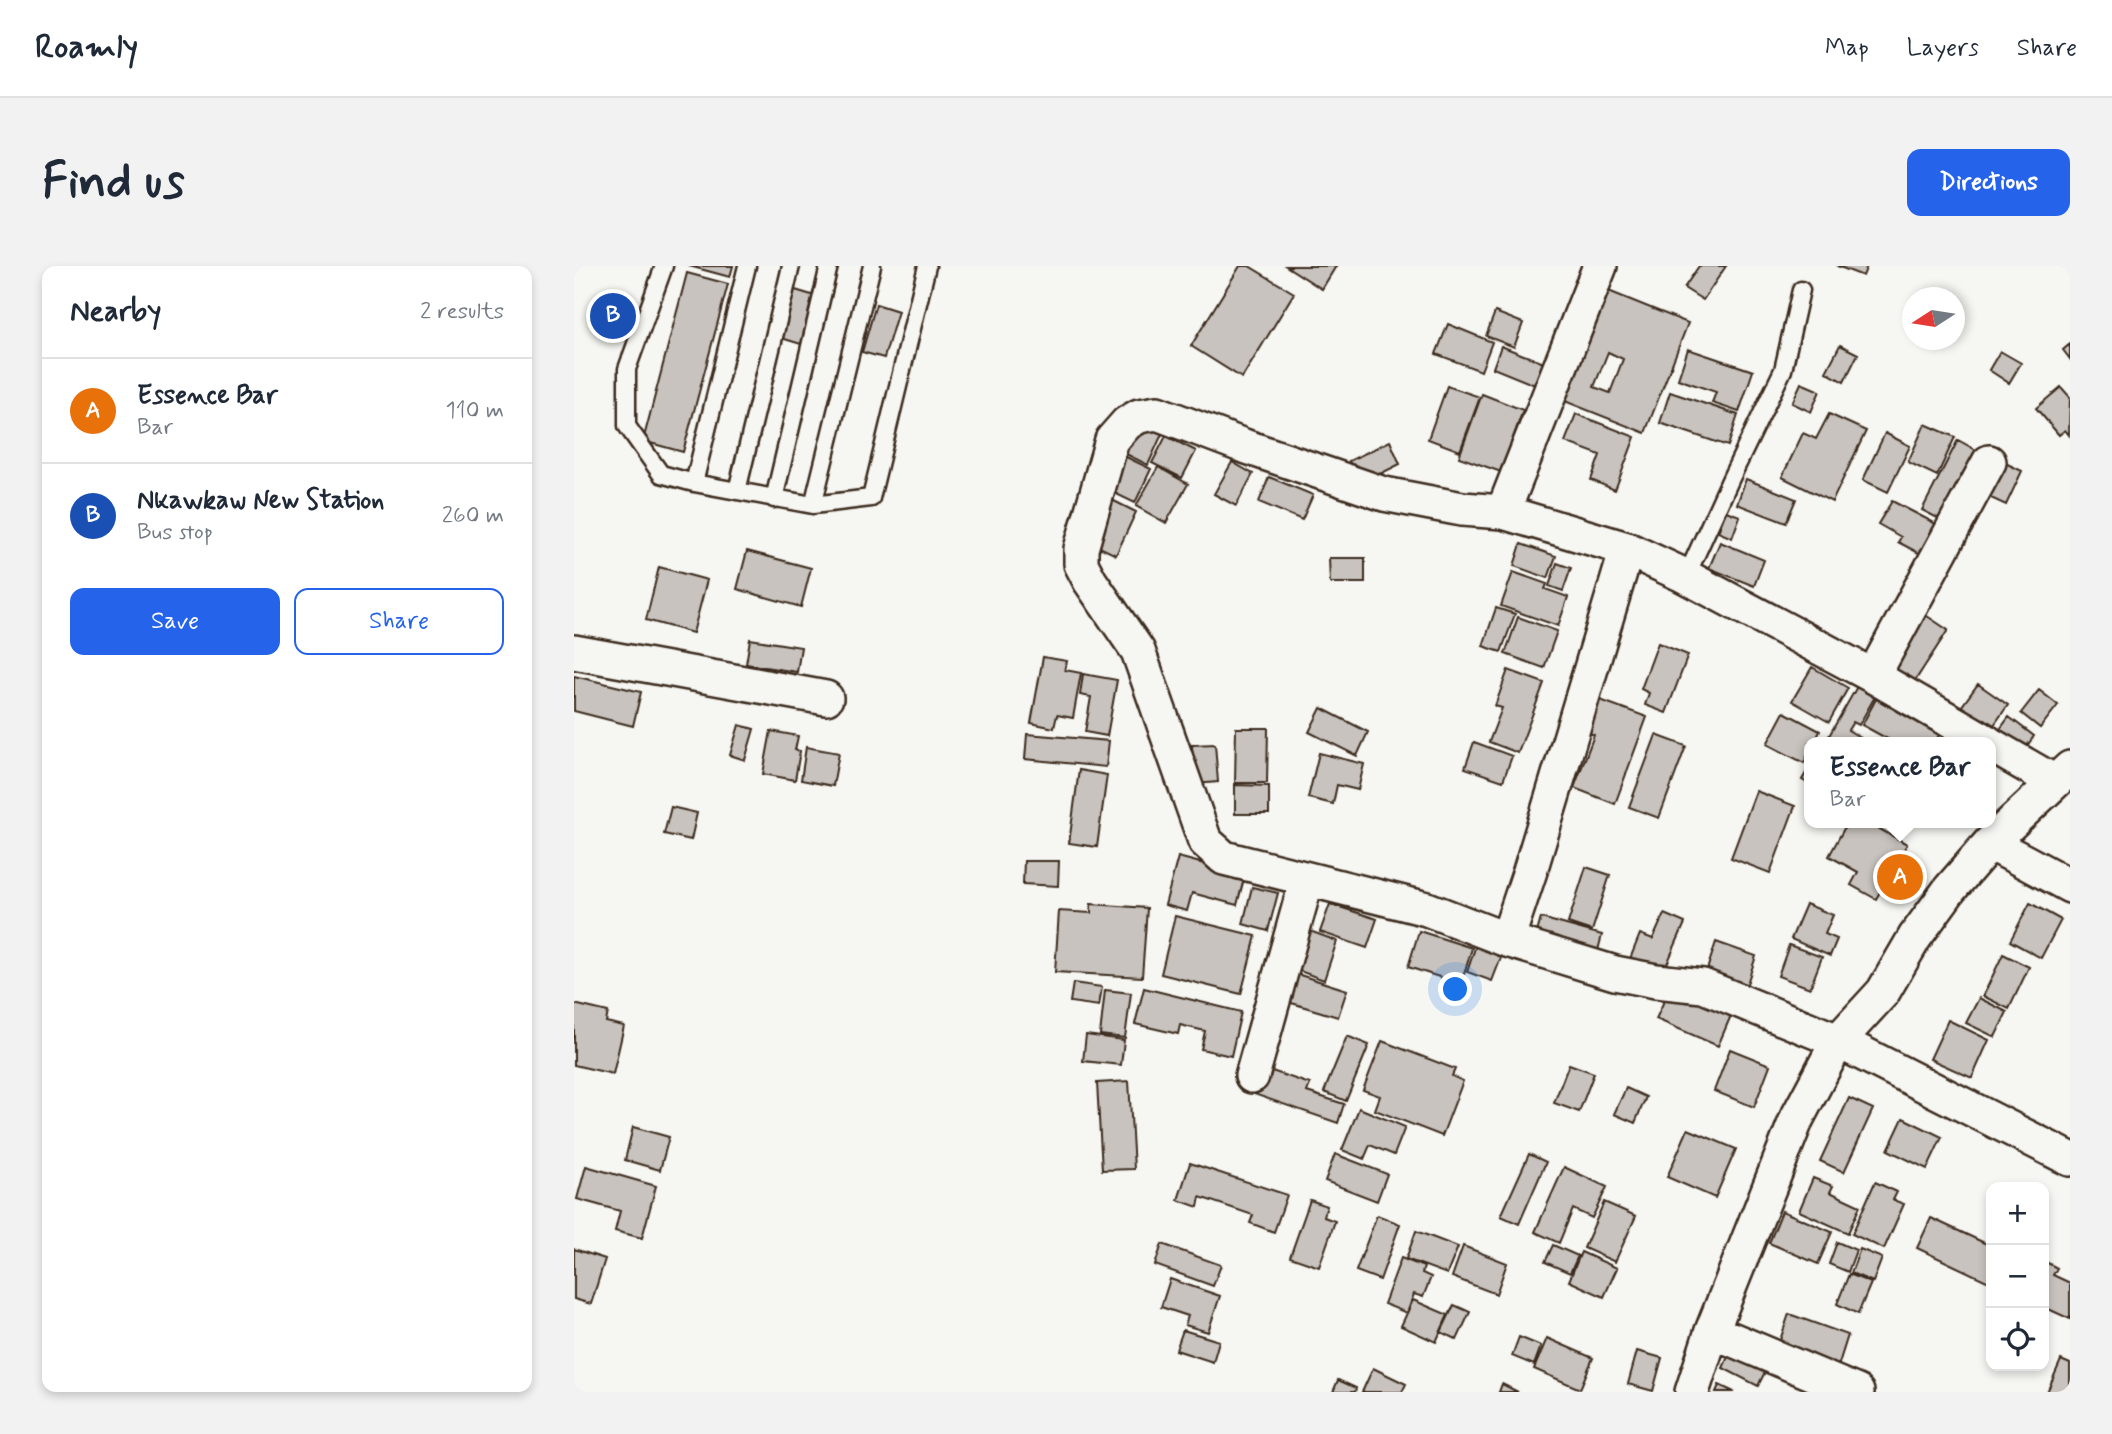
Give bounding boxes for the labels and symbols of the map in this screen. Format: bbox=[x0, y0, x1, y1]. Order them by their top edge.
north arrow bbox=[1902, 287, 1965, 350]
pin: B bbox=[590, 290, 636, 342]
pin: A bbox=[1877, 851, 1923, 903]
your location bbox=[1438, 972, 1472, 1006]

